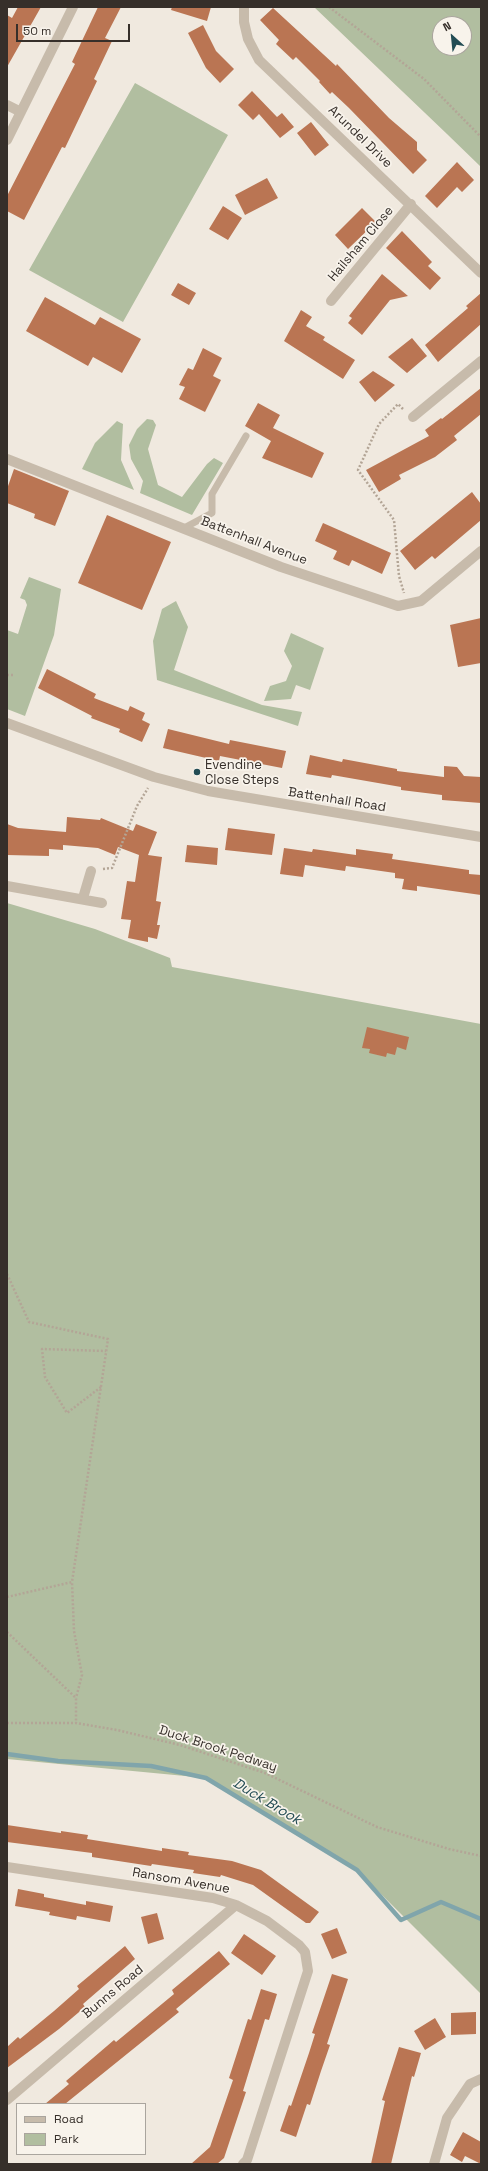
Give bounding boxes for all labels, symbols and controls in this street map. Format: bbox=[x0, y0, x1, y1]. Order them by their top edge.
scale bar bbox=[18, 16, 132, 42]
north arrow bbox=[432, 16, 472, 56]
text: N bbox=[441, 18, 453, 34]
text: 50 m bbox=[23, 23, 51, 39]
street label: Arundel Drive bbox=[325, 103, 395, 171]
street label: Hailsham Close bbox=[325, 203, 397, 285]
street label: Battenhall Avenue bbox=[198, 513, 310, 569]
place label: Evendine Close Steps bbox=[205, 757, 279, 788]
marker: Evendine Close Steps bbox=[192, 767, 202, 777]
street label: Battenhall Road bbox=[287, 785, 387, 815]
street label: Duck Brook Pedway bbox=[157, 1722, 279, 1776]
water label: Duck Brook bbox=[230, 1775, 304, 1829]
street label: Ransom Avenue bbox=[131, 1865, 231, 1897]
street label: Bunns Road bbox=[79, 1962, 147, 2022]
legend bbox=[16, 2103, 146, 2155]
text: Road bbox=[54, 2111, 83, 2127]
text: Park bbox=[54, 2131, 79, 2147]

